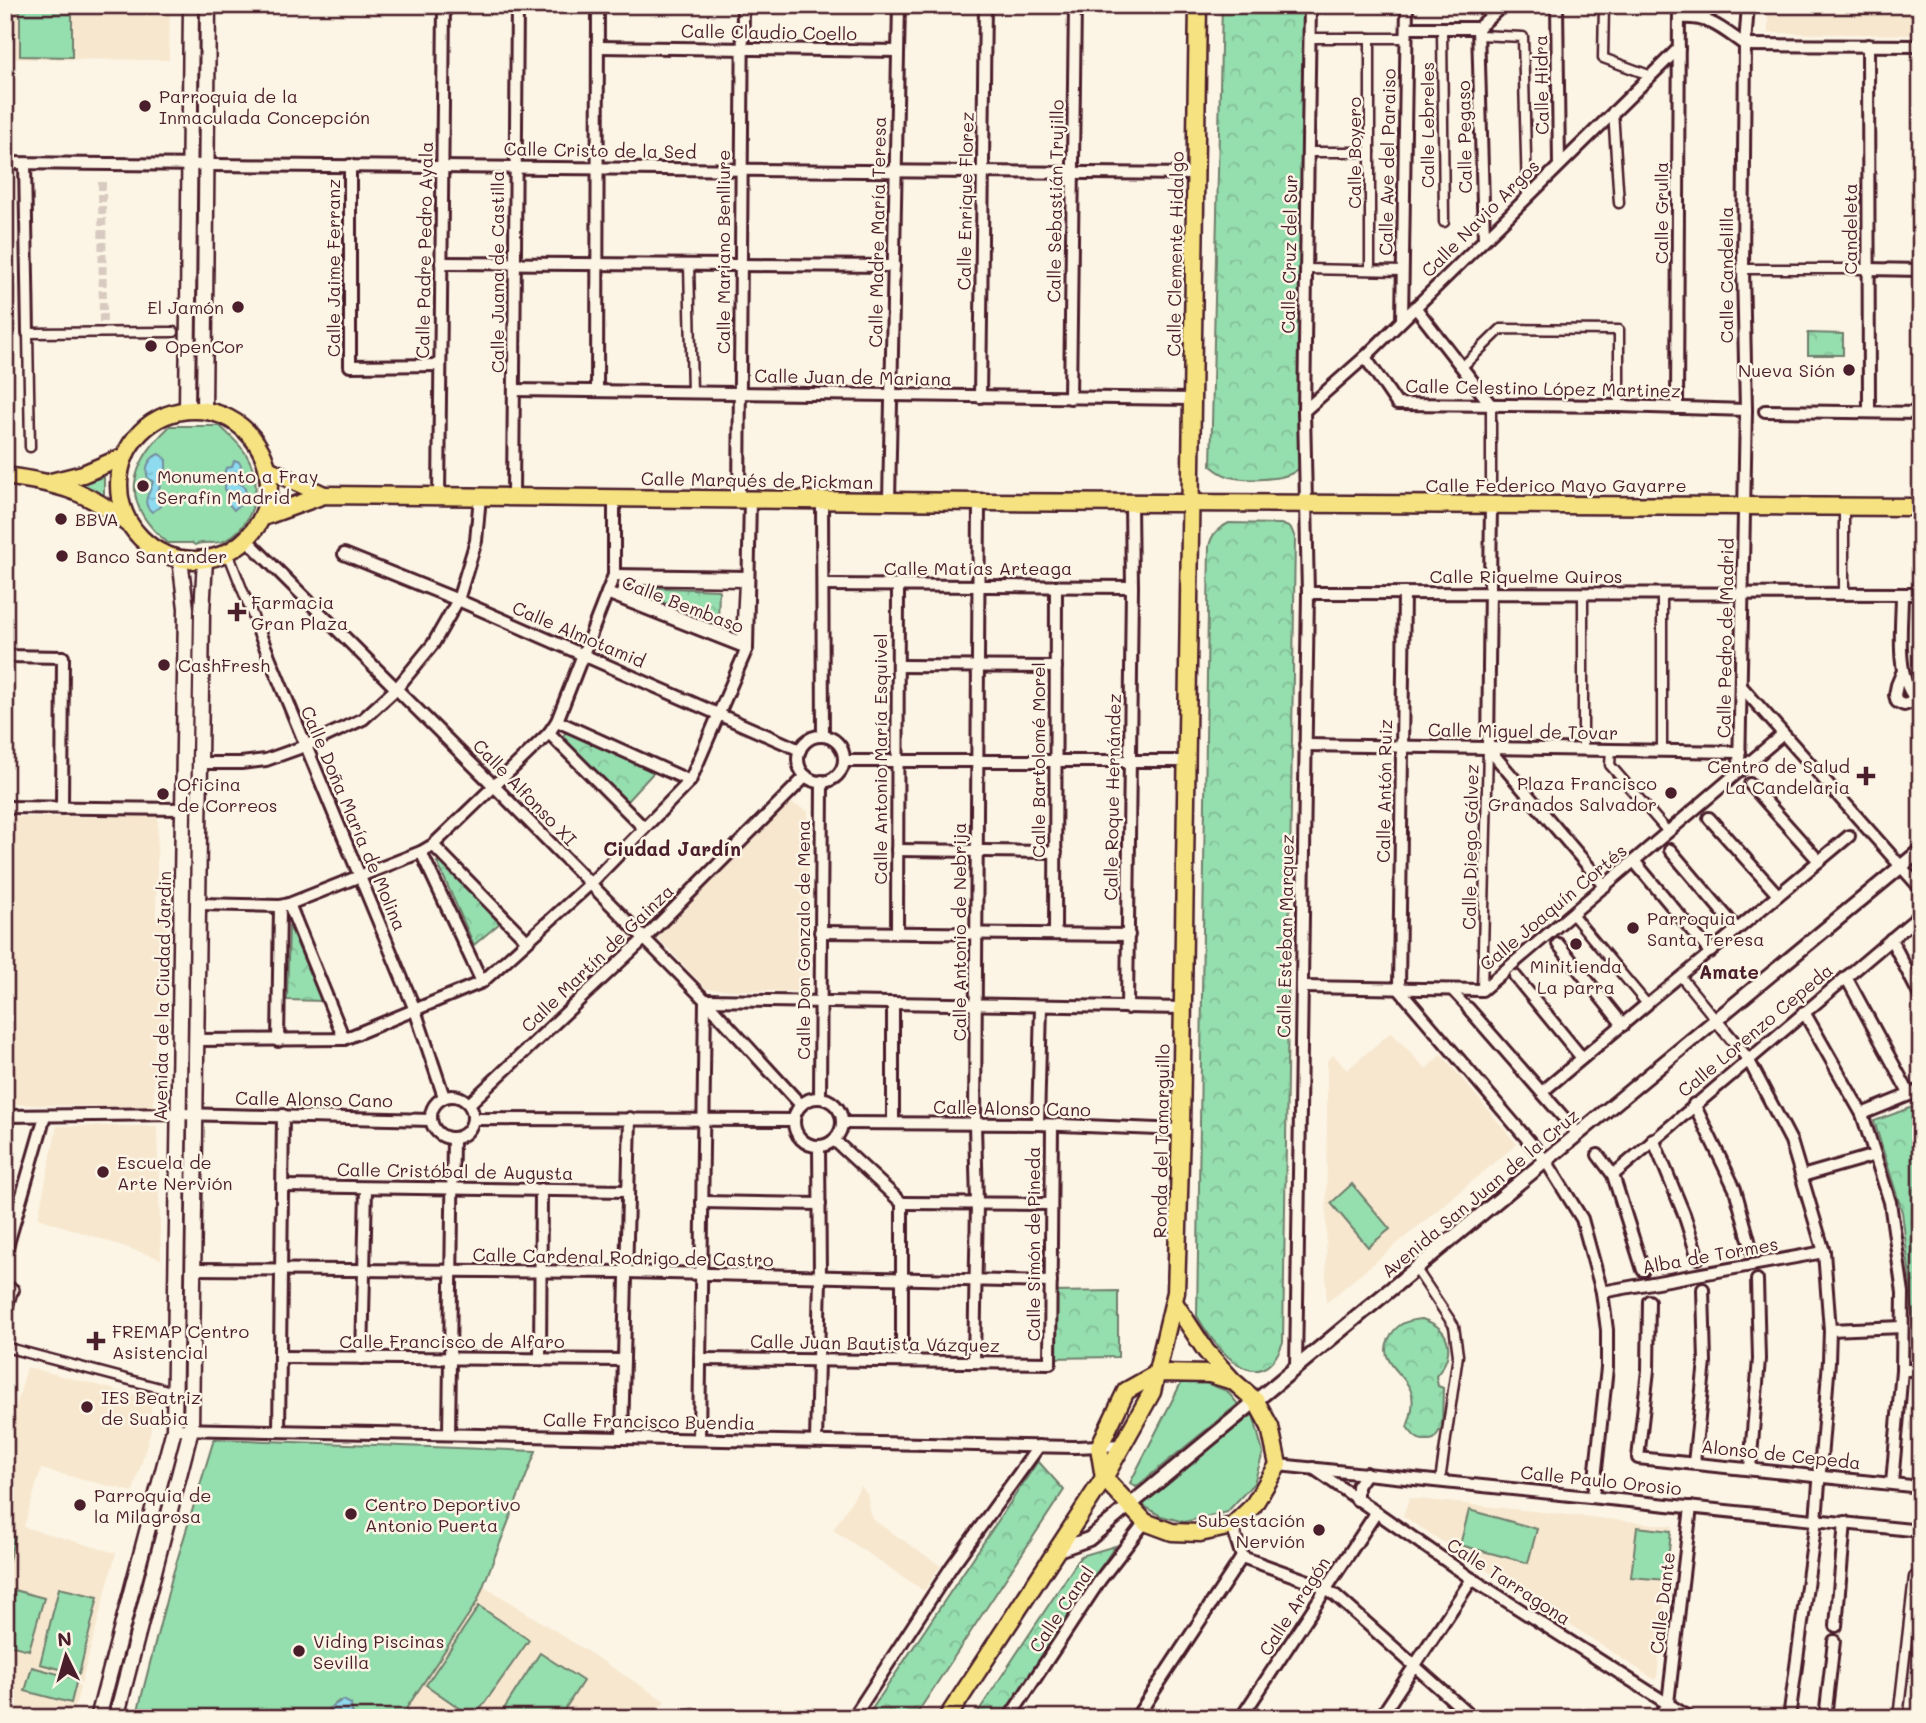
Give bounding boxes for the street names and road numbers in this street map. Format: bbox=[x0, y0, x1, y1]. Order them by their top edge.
street label: Calle Claudio Coello bbox=[681, 18, 858, 46]
street label: Calle Hidra bbox=[1528, 35, 1554, 135]
street label: Calle Lebreles bbox=[1415, 62, 1439, 188]
street label: Calle Ave del Paraiso bbox=[1373, 68, 1401, 256]
street label: Calle Pegaso bbox=[1451, 80, 1477, 194]
street label: Calle Boyero bbox=[1342, 97, 1366, 209]
street label: Calle Sebastián Trujillo bbox=[1041, 99, 1069, 303]
street label: Calle Enrique Florez bbox=[951, 112, 979, 290]
street label: Calle Madre María Teresa bbox=[863, 116, 891, 348]
street label: Calle Cristo de la Sed bbox=[503, 136, 697, 164]
street label: Calle Padre Pedro Ayala bbox=[410, 141, 438, 359]
street label: Calle Mariano Benlliure bbox=[711, 150, 735, 354]
street label: Calle Clemente Hidalgo bbox=[1161, 151, 1189, 357]
street label: Calle Navio Argos bbox=[1416, 154, 1544, 282]
street label: Calle Grulla bbox=[1649, 162, 1673, 264]
street label: Calle Juana de Castilla bbox=[485, 171, 509, 373]
street label: Calle Cruz del Sur bbox=[1276, 174, 1302, 334]
street label: Calle Jaime Ferranz bbox=[321, 179, 345, 357]
street label: Candeleta bbox=[1838, 183, 1862, 275]
street label: Calle Candelilla bbox=[1714, 207, 1738, 343]
street label: Calle Juan de Mariana bbox=[754, 363, 952, 391]
street label: Calle Celestino López Martinez bbox=[1405, 374, 1681, 402]
street label: Calle Marqués de Pickman bbox=[641, 466, 873, 494]
street label: Calle Federico Mayo Gayarre bbox=[1425, 473, 1687, 497]
street label: Calle Pedro de Madrid bbox=[1711, 538, 1739, 738]
street label: Calle Matías Arteaga bbox=[884, 556, 1072, 580]
street label: Calle Riquelme Quiros bbox=[1429, 564, 1623, 588]
street label: Calle Bembaso bbox=[619, 570, 748, 638]
street label: Calle Almotamid bbox=[509, 595, 649, 673]
street label: Calle Antonio María Esquivel bbox=[868, 633, 892, 885]
street label: Calle Bartolomé Morel bbox=[1026, 662, 1050, 858]
street label: Calle Roque Hernández bbox=[1098, 693, 1126, 901]
street label: Calle Doña María de Molina bbox=[296, 702, 412, 934]
street label: Calle Miguel de Tovar bbox=[1428, 717, 1618, 745]
street label: Calle Antón Ruiz bbox=[1371, 719, 1397, 863]
street label: Calle Alfonso XI bbox=[468, 733, 582, 851]
street label: Calle Diego Gálvez bbox=[1457, 764, 1483, 930]
street label: Calle Don Gonzalo de Mena bbox=[791, 820, 815, 1060]
street label: Calle Antonio de Nebrija bbox=[947, 823, 971, 1041]
street label: Calle Esteban Marquez bbox=[1271, 834, 1299, 1038]
street label: Calle Joaquín Cortés bbox=[1474, 838, 1632, 976]
street label: Avenida de la Ciudad Jardin bbox=[148, 871, 176, 1121]
street label: Calle Martín de Gainza bbox=[515, 879, 679, 1037]
street label: Calle Lorenzo Cepeda bbox=[1672, 958, 1838, 1102]
street label: Ronda del Tamarguillo bbox=[1147, 1043, 1175, 1239]
street label: Calle Alonso Cano bbox=[235, 1086, 393, 1112]
street label: Calle Alonso Cano bbox=[933, 1095, 1091, 1121]
street label: Avenida San Juan de la Cruz bbox=[1376, 1103, 1584, 1283]
street label: Calle Simón de Pineda bbox=[1021, 1147, 1045, 1341]
street label: Calle Cristóbal de Augusta bbox=[337, 1157, 573, 1185]
street label: Alba de Tormes bbox=[1640, 1231, 1780, 1279]
street label: Calle Cardenal Rodrigo de Castro bbox=[472, 1242, 774, 1272]
street label: Calle Francisco de Alfaro bbox=[339, 1329, 565, 1353]
street label: Calle Juan Bautista Vázquez bbox=[750, 1329, 1000, 1357]
street label: Calle Francisco Buendia bbox=[543, 1407, 755, 1435]
street label: Alonso de Cepeda bbox=[1700, 1434, 1862, 1474]
street label: Calle Paulo Orosio bbox=[1519, 1460, 1683, 1500]
street label: Calle Tarragona bbox=[1443, 1532, 1575, 1630]
street label: Calle Dante bbox=[1644, 1551, 1680, 1655]
street label: Calle Aragón bbox=[1253, 1552, 1335, 1660]
street label: Calle Canal bbox=[1023, 1561, 1099, 1657]

